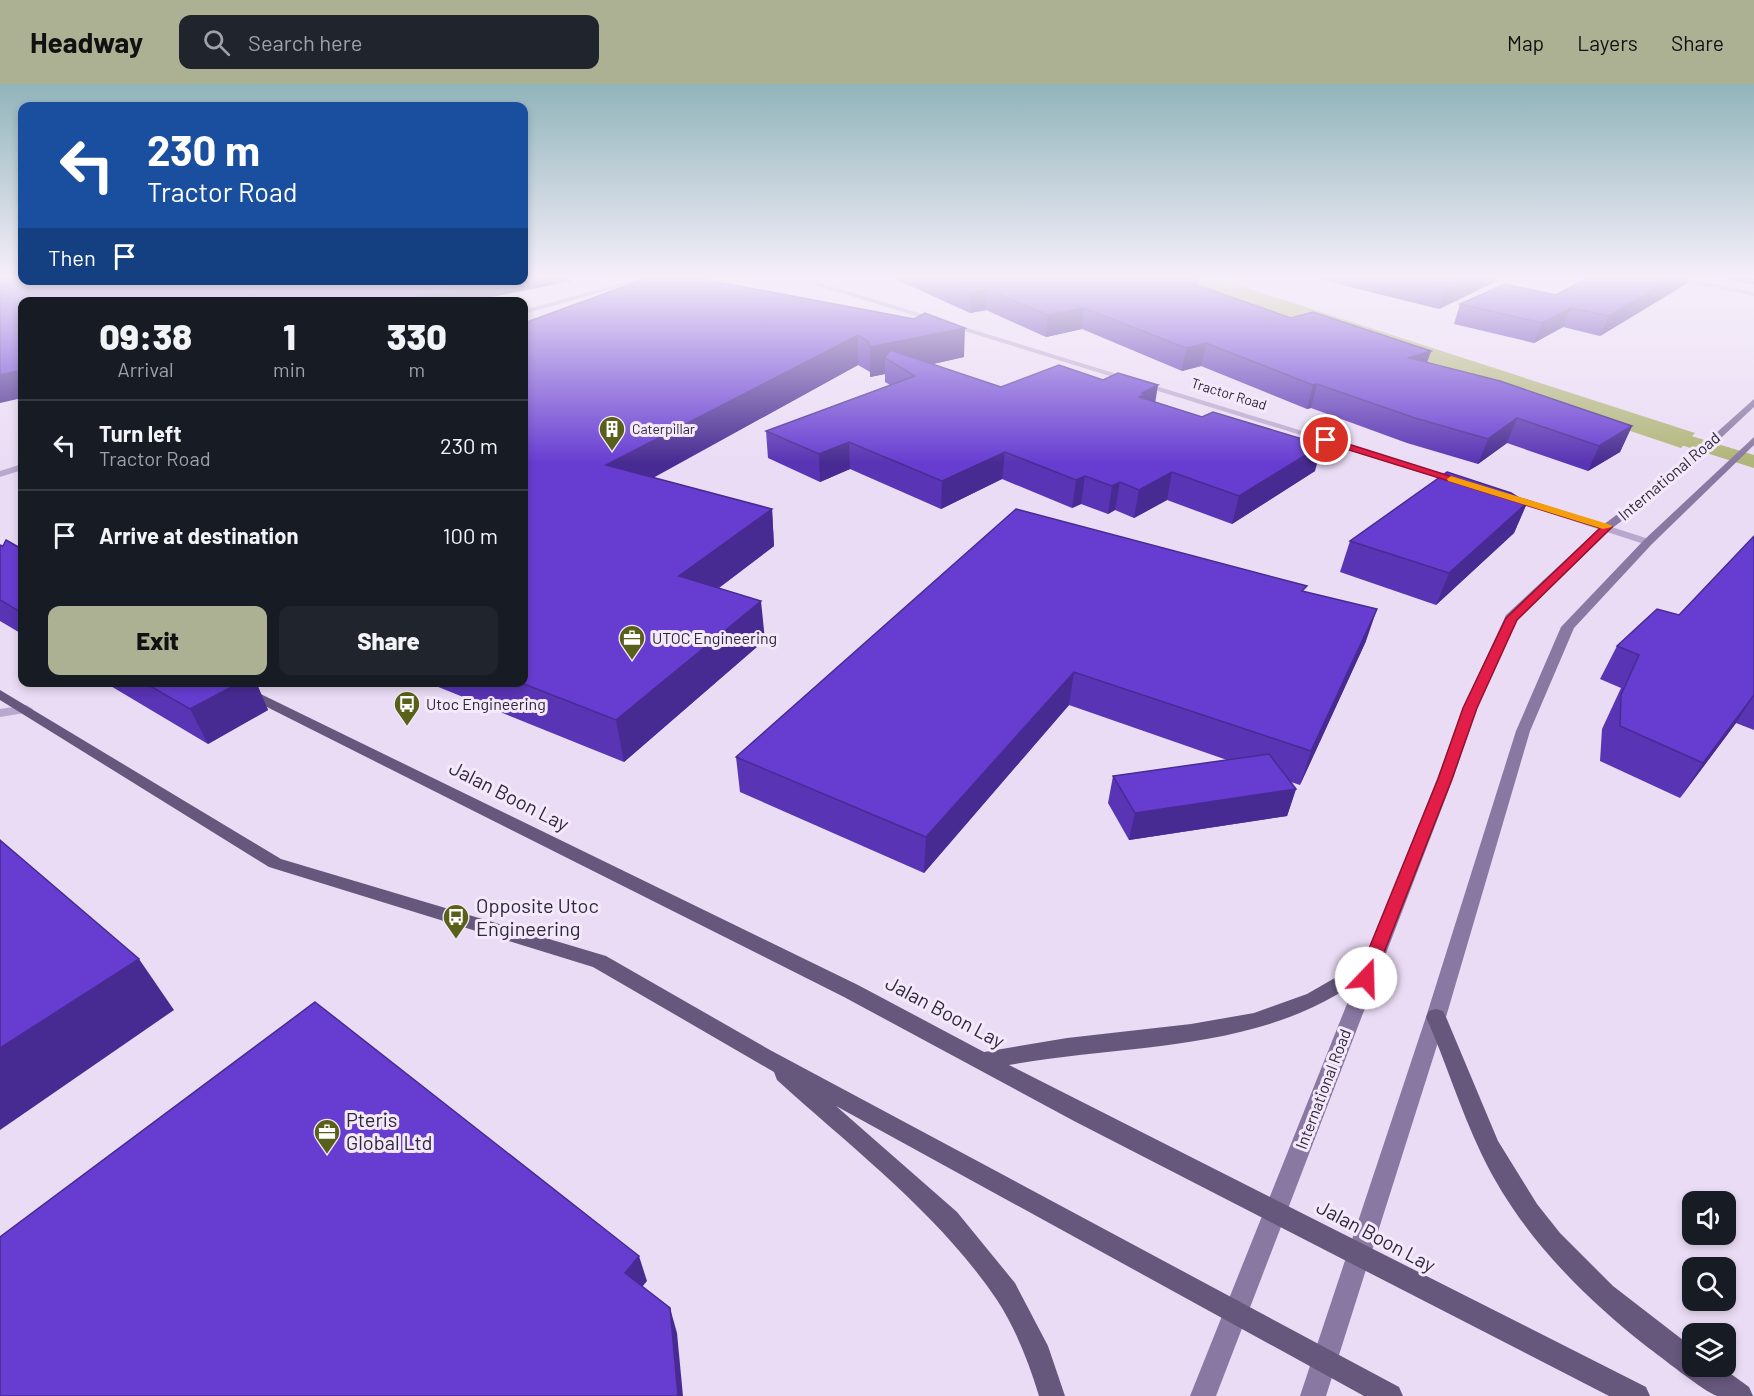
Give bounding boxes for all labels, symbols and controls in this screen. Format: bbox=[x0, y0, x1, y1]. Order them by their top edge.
search box bbox=[179, 15, 599, 69]
text: Headway bbox=[30, 25, 143, 59]
icon: search bbox=[200, 26, 233, 59]
text: Search here bbox=[248, 29, 362, 55]
text: Map bbox=[1507, 30, 1544, 55]
text: Layers bbox=[1577, 30, 1638, 55]
text: Share bbox=[1671, 30, 1724, 55]
text: 230 m bbox=[147, 124, 260, 174]
icon: left bbox=[48, 126, 126, 204]
text: Tractor Road bbox=[147, 175, 298, 207]
icon: arrive bbox=[108, 240, 141, 273]
text: Then bbox=[48, 244, 96, 270]
text: 09:38 bbox=[99, 314, 192, 357]
text: 1 bbox=[283, 314, 296, 357]
text: 330 bbox=[387, 314, 447, 357]
text: Arrival bbox=[118, 357, 174, 381]
text: min bbox=[273, 357, 306, 381]
text: m bbox=[408, 357, 425, 381]
street label: Tractor Road bbox=[1189, 374, 1269, 413]
building icon: Caterpillar bbox=[597, 414, 627, 452]
pin bbox=[1300, 414, 1351, 465]
text: Turn left bbox=[99, 420, 182, 446]
place label: Caterpillar bbox=[632, 420, 695, 437]
icon: arrive bbox=[1309, 423, 1342, 456]
street label: International Road bbox=[1614, 427, 1723, 524]
icon: left bbox=[48, 429, 81, 462]
text: 230 m bbox=[440, 432, 498, 458]
text: Tractor Road bbox=[99, 446, 211, 470]
icon: arrive bbox=[48, 519, 81, 552]
text: Arrive at destination bbox=[99, 522, 298, 548]
text: 100 m bbox=[443, 522, 498, 548]
button: Exit bbox=[48, 606, 267, 675]
button: Share bbox=[279, 606, 498, 675]
office icon: UTOC Engineering bbox=[617, 623, 647, 661]
place label: UTOC Engineering bbox=[652, 628, 777, 647]
bus stop icon: Utoc Engineering bbox=[392, 689, 422, 727]
place label: Utoc Engineering bbox=[426, 694, 546, 713]
street label: Jalan Boon Lay bbox=[446, 755, 573, 836]
place label: Opposite Utoc Engineering bbox=[476, 893, 599, 940]
bus stop icon: Opposite Utoc Engineering bbox=[441, 902, 471, 940]
position arrow bbox=[1334, 946, 1398, 1010]
street label: Jalan Boon Lay bbox=[882, 970, 1009, 1053]
street label: International Road bbox=[1291, 1026, 1354, 1152]
place label: Pteris Global Ltd bbox=[346, 1107, 433, 1154]
office icon: Pteris Global Ltd bbox=[312, 1117, 342, 1155]
map controls bbox=[1682, 1191, 1736, 1377]
button: sound bbox=[1682, 1191, 1736, 1245]
street label: Jalan Boon Lay bbox=[1313, 1194, 1440, 1277]
button: search bbox=[1682, 1257, 1736, 1311]
button: layers bbox=[1682, 1323, 1736, 1377]

